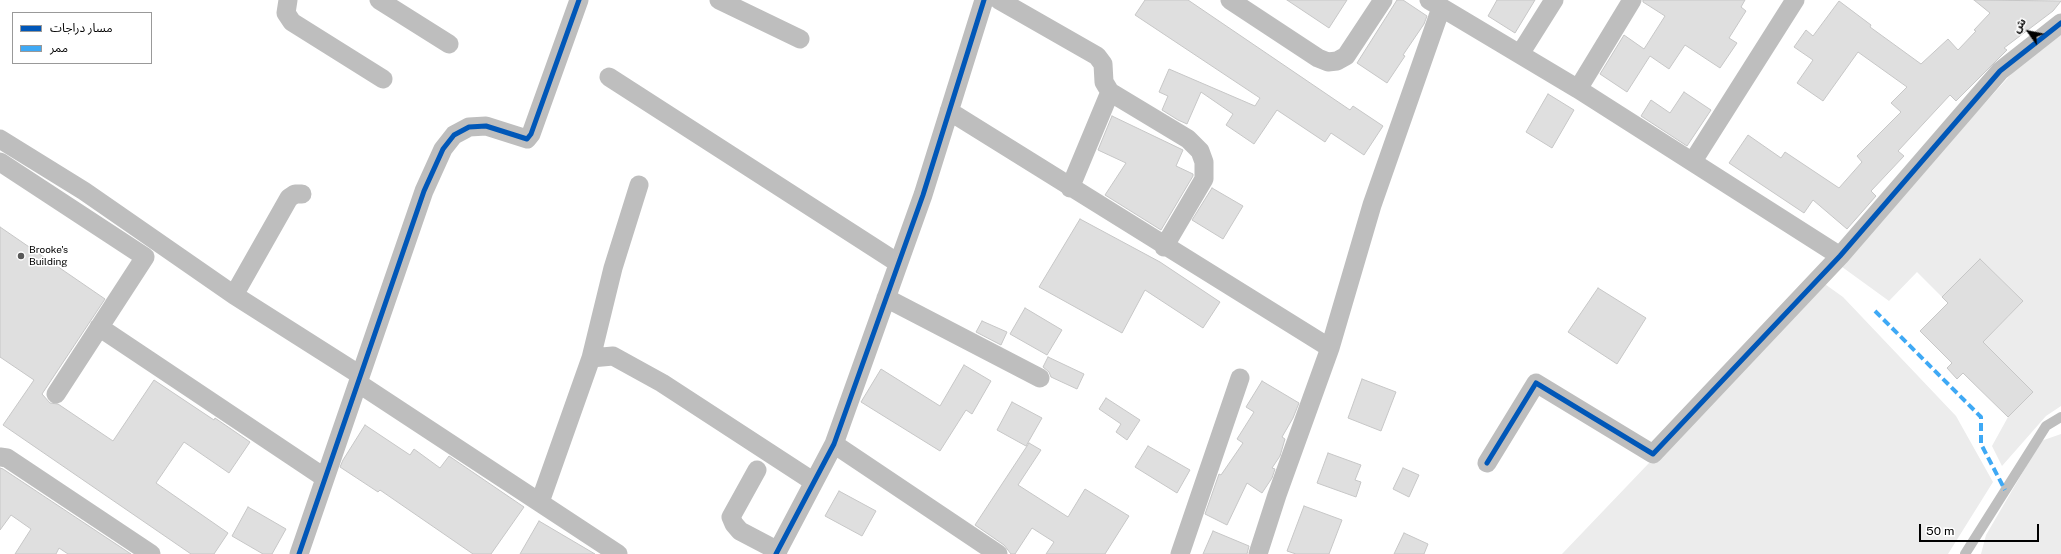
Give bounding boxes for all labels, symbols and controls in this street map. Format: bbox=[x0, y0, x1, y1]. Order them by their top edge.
legend bbox=[12, 12, 152, 64]
north arrow bbox=[2009, 12, 2049, 52]
text: ش bbox=[2010, 16, 2028, 35]
text: مسار دراجات bbox=[50, 21, 112, 35]
text: ممر bbox=[50, 41, 68, 55]
place label: Brooke's Building bbox=[29, 244, 68, 268]
marker: Brooke's Building bbox=[16, 251, 26, 261]
scale bar bbox=[1921, 516, 2041, 542]
text: 50 m bbox=[1926, 524, 1954, 538]

